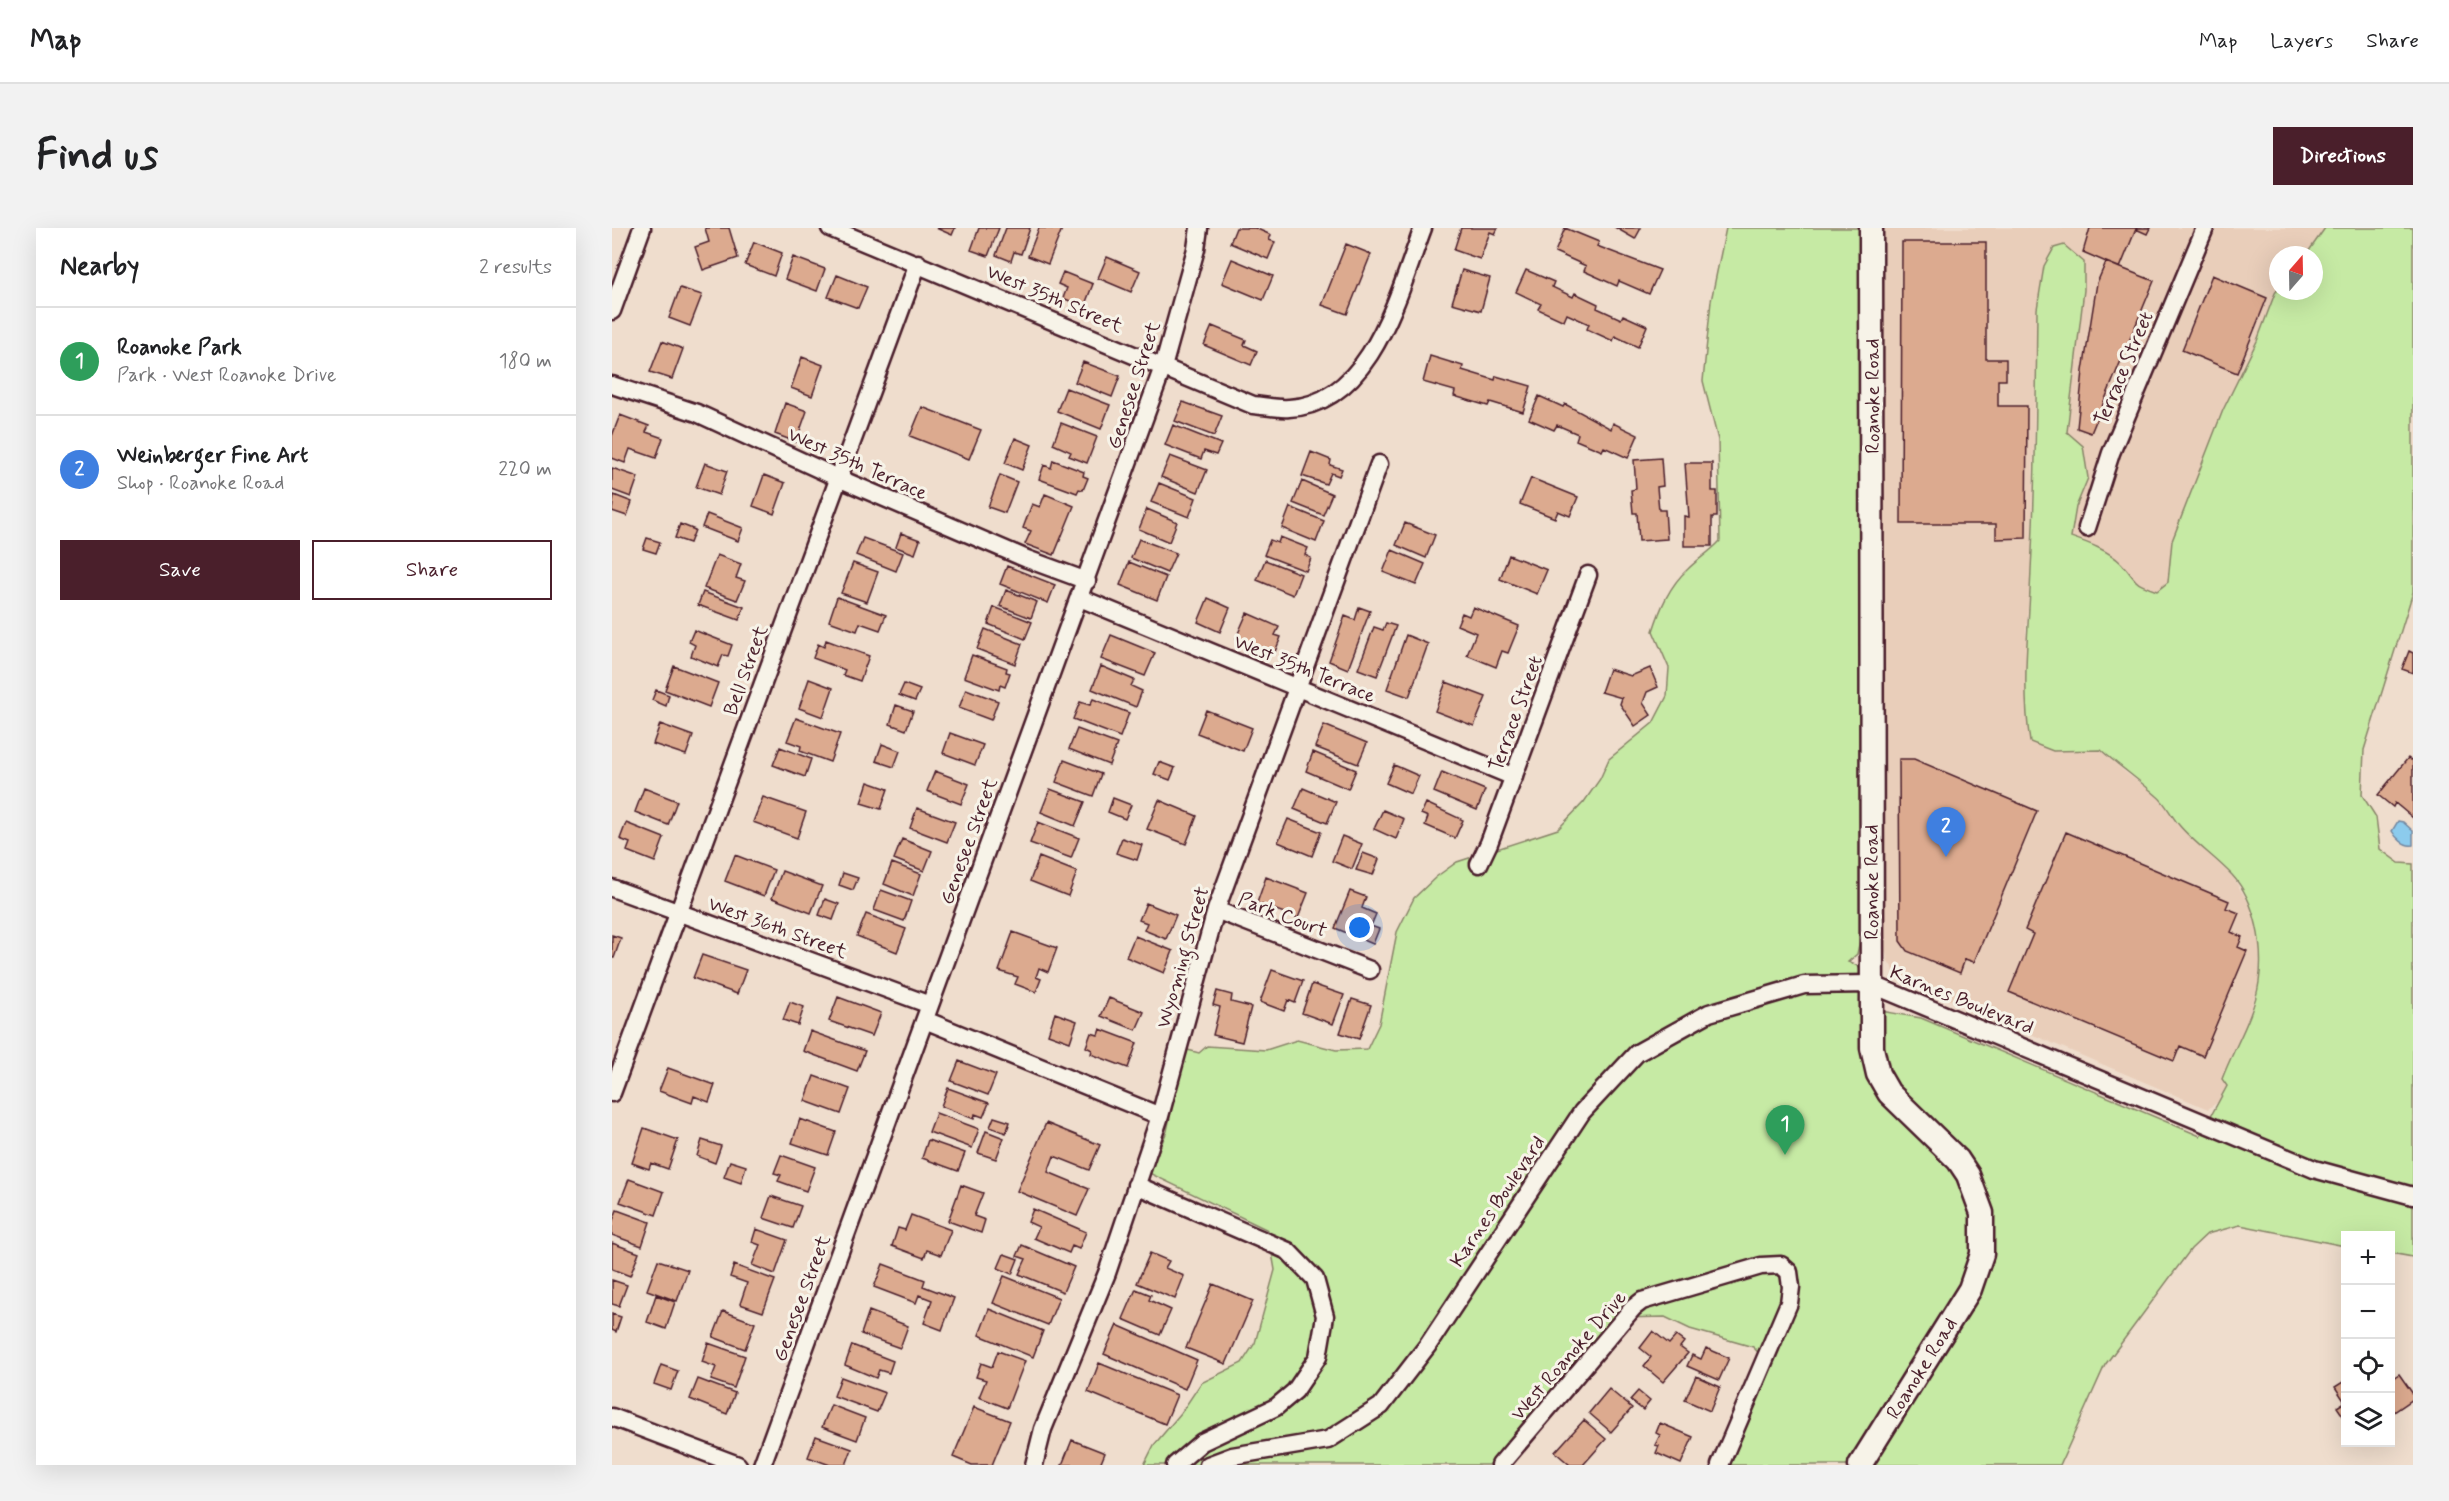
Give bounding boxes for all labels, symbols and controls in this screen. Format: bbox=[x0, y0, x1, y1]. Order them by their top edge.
text: Map bbox=[30, 23, 81, 60]
text: Map bbox=[2199, 27, 2237, 55]
text: Layers bbox=[2270, 27, 2333, 55]
text: Share bbox=[2366, 27, 2419, 55]
button: Directions bbox=[2273, 127, 2413, 185]
text: Find us bbox=[36, 129, 158, 184]
north arrow bbox=[2269, 246, 2323, 300]
text: Nearby bbox=[60, 250, 139, 284]
text: 2 results bbox=[479, 254, 552, 281]
street label: West 35th Street bbox=[982, 259, 1127, 340]
street label: Terrace Street bbox=[2088, 307, 2161, 430]
street label: Genesee Street bbox=[1101, 318, 1168, 453]
text: Roanoke Park bbox=[117, 334, 242, 362]
street label: Roanoke Road bbox=[1860, 338, 1887, 454]
text: 1 bbox=[75, 348, 84, 375]
text: 180 m bbox=[499, 348, 552, 375]
text: Park · West Roanoke Drive bbox=[117, 362, 336, 389]
street label: West 35th Terrace bbox=[783, 421, 932, 507]
text: Weinberger Fine Art bbox=[117, 442, 308, 470]
text: 2 bbox=[75, 456, 84, 483]
text: 220 m bbox=[498, 456, 552, 483]
text: Shop · Roanoke Road bbox=[117, 470, 284, 497]
button: Save bbox=[60, 540, 300, 600]
button: Share bbox=[312, 540, 552, 600]
street label: Bell Street bbox=[718, 621, 775, 719]
street label: West 35th Terrace bbox=[1230, 629, 1379, 710]
street label: Terrace Street bbox=[1483, 652, 1550, 775]
street label: Genesee Street bbox=[934, 774, 1005, 909]
pin: 2 bbox=[1926, 808, 1966, 857]
street label: Roanoke Road bbox=[1859, 824, 1886, 940]
street label: Wyoming Street bbox=[1150, 883, 1219, 1032]
street label: Park Court bbox=[1234, 886, 1331, 945]
street label: West 36th Street bbox=[704, 891, 851, 966]
your location bbox=[1345, 913, 1374, 942]
street label: Karnes Boulevard bbox=[1885, 959, 2037, 1042]
pin: 1 bbox=[1766, 1106, 1804, 1155]
street label: Karnes Boulevard bbox=[1444, 1131, 1552, 1273]
street label: Genesee Street bbox=[767, 1231, 838, 1366]
map controls bbox=[2341, 1231, 2395, 1447]
button: + bbox=[2341, 1231, 2395, 1285]
street label: West Roanoke Drive bbox=[1505, 1285, 1633, 1427]
button: − bbox=[2341, 1285, 2395, 1339]
street label: Roanoke Road bbox=[1880, 1313, 1964, 1425]
button: locate bbox=[2341, 1339, 2395, 1393]
button: layers bbox=[2341, 1393, 2395, 1447]

